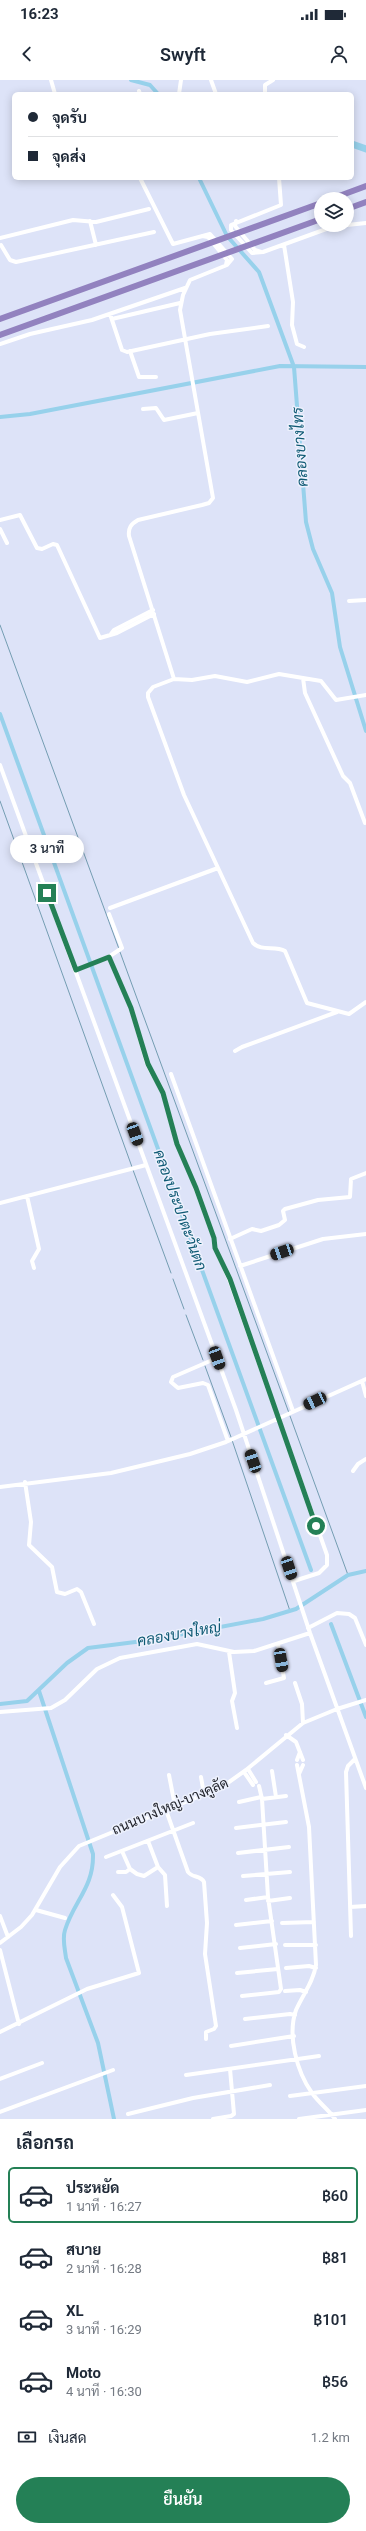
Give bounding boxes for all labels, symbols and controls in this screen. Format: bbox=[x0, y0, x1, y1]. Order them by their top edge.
text: 16:23 bbox=[20, 5, 59, 23]
icon: back bbox=[16, 43, 38, 65]
icon: person bbox=[328, 43, 350, 65]
text: Swyft bbox=[160, 44, 206, 65]
text: จุดรับ bbox=[52, 109, 87, 127]
text: จุดส่ง bbox=[52, 148, 86, 166]
map controls bbox=[314, 192, 354, 232]
button: layers bbox=[314, 192, 354, 232]
water label: คลองบางไทร bbox=[287, 406, 312, 488]
callout: 3 นาที bbox=[10, 835, 84, 863]
text: 3 นาที bbox=[30, 841, 64, 856]
route end bbox=[38, 884, 56, 902]
car bbox=[125, 1121, 145, 1147]
water label: คลองประปาตะวันตก bbox=[150, 1147, 210, 1273]
car bbox=[269, 1242, 295, 1262]
car bbox=[207, 1345, 227, 1371]
car bbox=[302, 1390, 328, 1412]
car bbox=[243, 1448, 263, 1474]
route start bbox=[307, 1517, 325, 1535]
car bbox=[280, 1555, 298, 1581]
water label: คลองบางใหญ่ bbox=[135, 1617, 223, 1650]
car bbox=[273, 1647, 289, 1673]
street label: ถนนบางใหญ่-บางคูลัด bbox=[109, 1774, 231, 1840]
text: เลือกรถ bbox=[16, 2132, 74, 2153]
icon: car bbox=[18, 2177, 54, 2213]
text: ประหยัด bbox=[66, 2179, 119, 2197]
text: ฿60 bbox=[322, 2187, 348, 2205]
text: 1 นาที · 16:27 bbox=[66, 2199, 142, 2214]
icon: car bbox=[18, 2239, 54, 2275]
text: สบาย bbox=[66, 2241, 101, 2259]
text: ฿81 bbox=[322, 2249, 348, 2267]
text: 2 นาที · 16:28 bbox=[66, 2261, 142, 2276]
icon: car bbox=[18, 2301, 54, 2337]
text: XL bbox=[66, 2302, 84, 2320]
text: ฿101 bbox=[313, 2311, 348, 2329]
text: 3 นาที · 16:29 bbox=[66, 2322, 142, 2337]
icon: car bbox=[18, 2363, 54, 2399]
text: Moto bbox=[66, 2364, 101, 2382]
text: ฿56 bbox=[322, 2373, 348, 2391]
text: 4 นาที · 16:30 bbox=[66, 2384, 142, 2399]
icon: cash bbox=[16, 2426, 38, 2448]
text: เงินสด bbox=[48, 2429, 87, 2447]
text: 1.2 km bbox=[311, 2430, 350, 2445]
button: ยืนยัน bbox=[16, 2477, 350, 2523]

